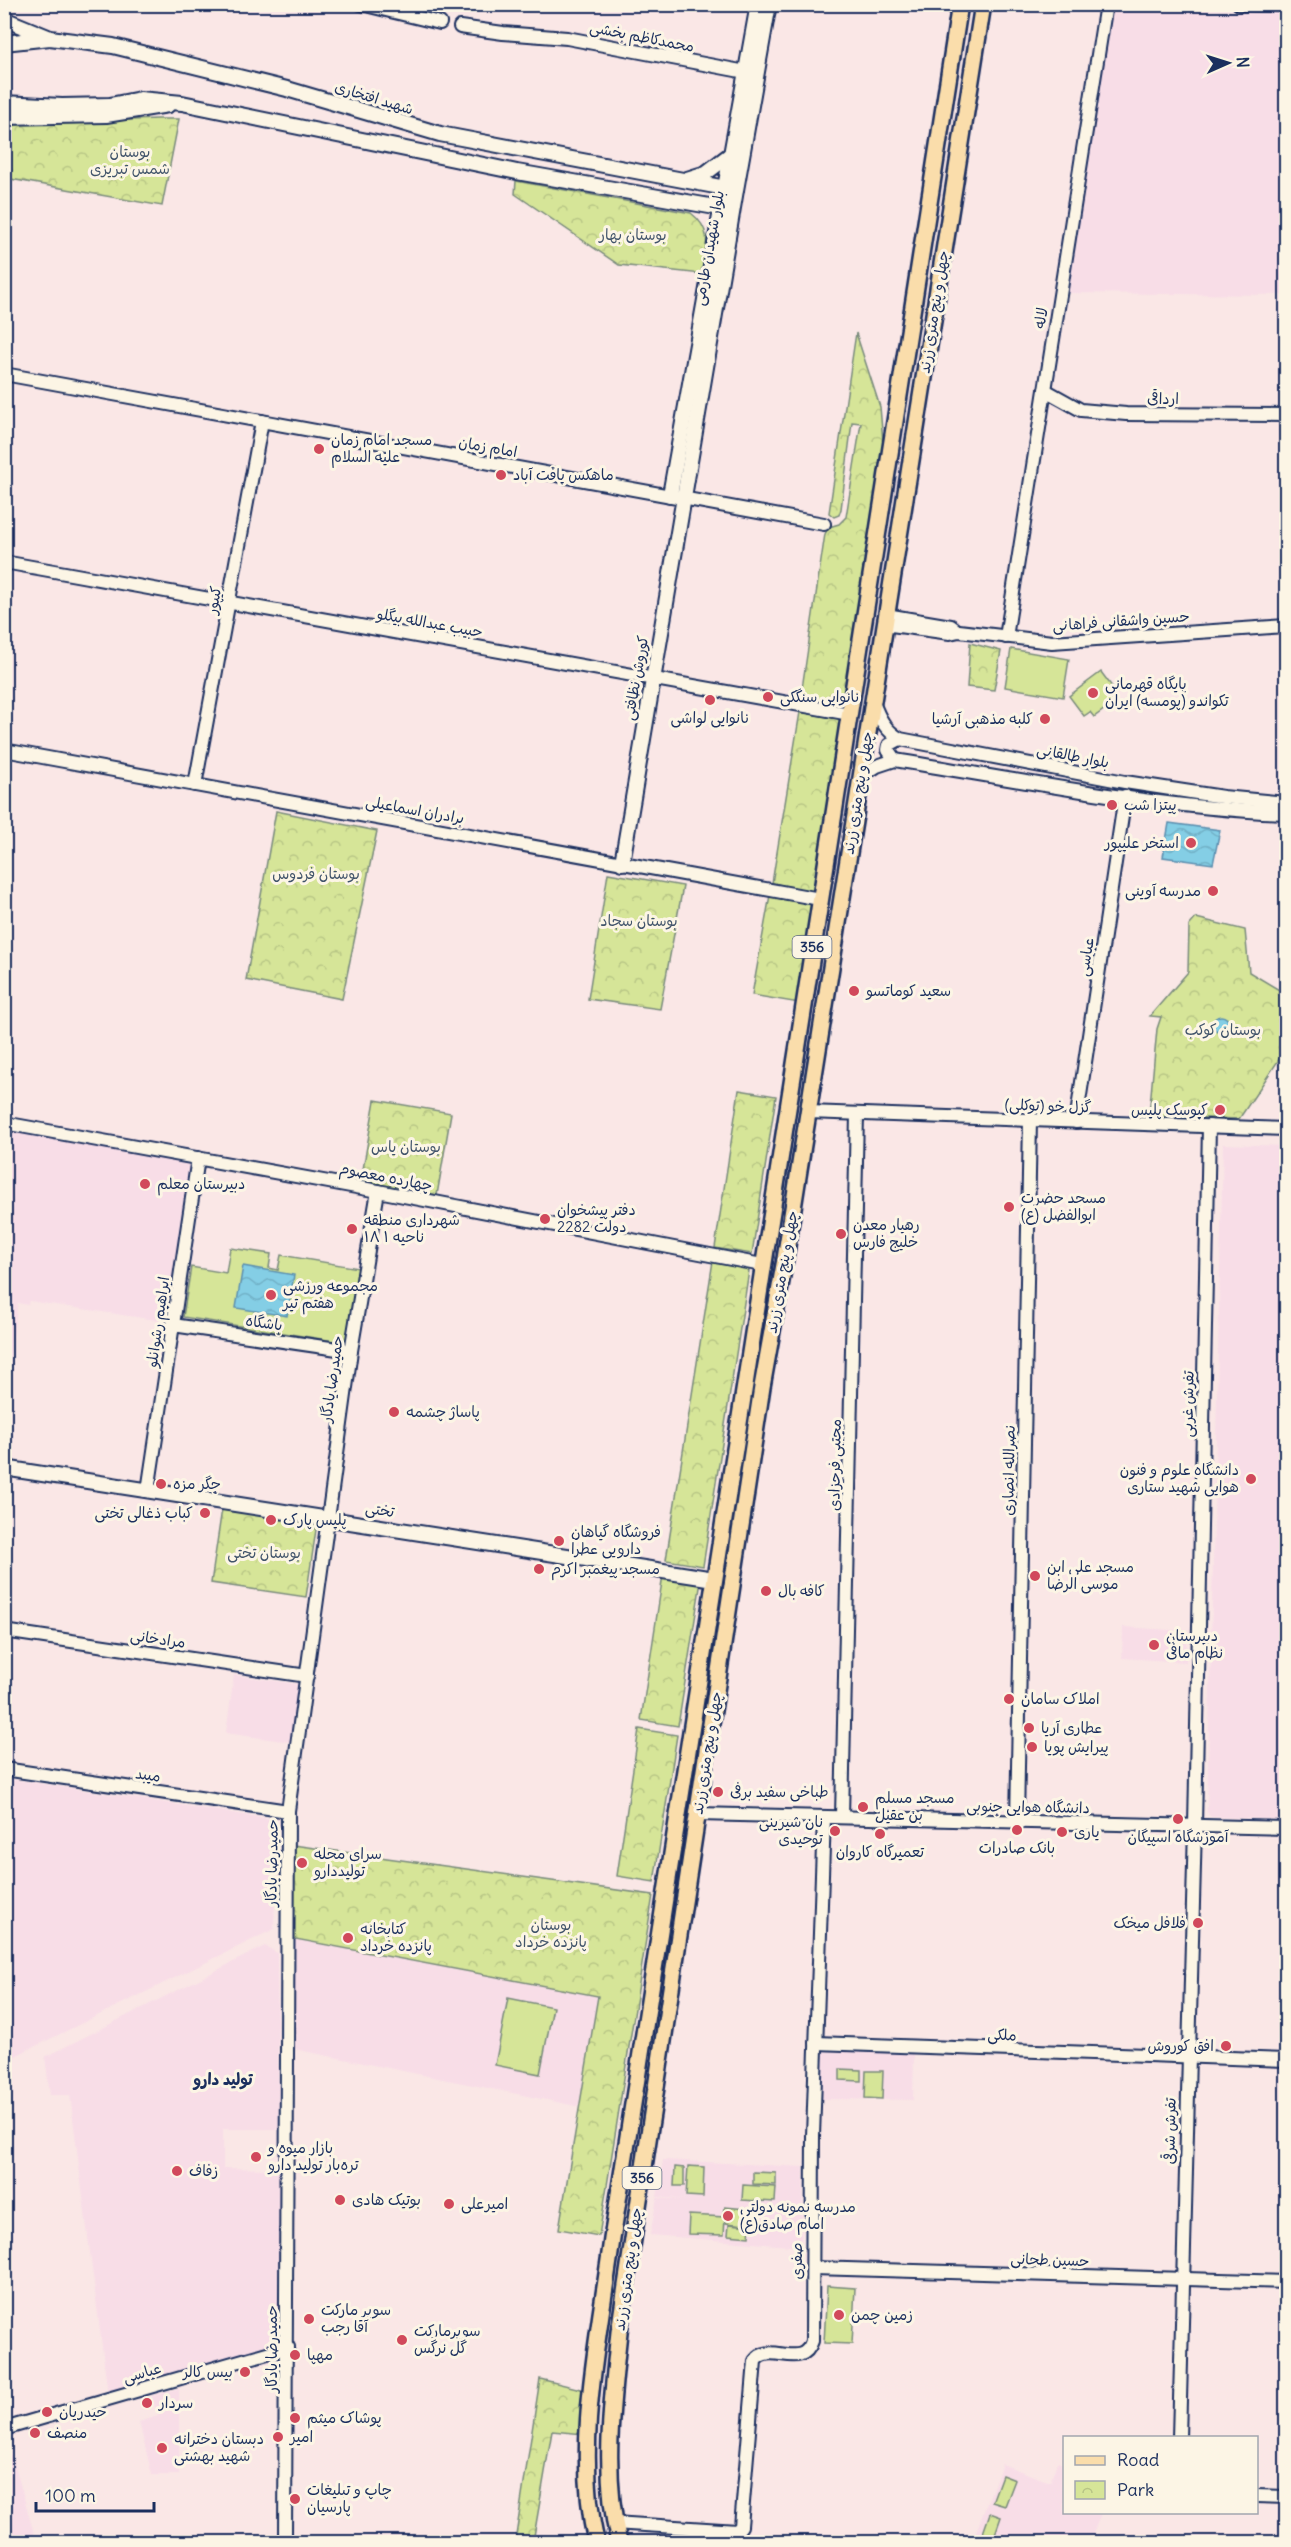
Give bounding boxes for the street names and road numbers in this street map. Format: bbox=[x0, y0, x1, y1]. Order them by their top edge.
street label: محمدکاظم بخشی bbox=[588, 17, 696, 59]
street label: شهید افتخاری bbox=[332, 77, 416, 119]
street label: بلوار شهیدان طارمی bbox=[689, 189, 729, 307]
street label: چهل و پنج متری زرند bbox=[914, 249, 954, 375]
street label: لاله bbox=[1029, 306, 1052, 330]
street label: ارداقی bbox=[1147, 388, 1179, 408]
street label: امام زمان bbox=[457, 432, 519, 463]
street label: کیپور bbox=[202, 584, 226, 617]
street label: حبیب عبدالله بیگلو bbox=[375, 604, 485, 642]
street label: حسین واشقانی فراهانی bbox=[1052, 606, 1190, 636]
street label: کوروش نظافتی bbox=[619, 634, 653, 722]
street label: چهل و پنج متری زرند bbox=[838, 730, 878, 856]
street label: بلوار طالقانی bbox=[1035, 739, 1111, 773]
street label: برادران اسماعیلی bbox=[364, 791, 466, 829]
road number: 356 bbox=[792, 936, 832, 958]
street label: عباسی bbox=[1073, 936, 1099, 978]
street label: گزل خو (توکلی) bbox=[1004, 1094, 1092, 1118]
street label: چهارده معصوم bbox=[337, 1158, 434, 1198]
street label: چهل و پنج متری زرند bbox=[761, 1209, 803, 1335]
street label: ابراهیم رشوانلو bbox=[142, 1275, 176, 1370]
street label: باشگاه bbox=[244, 1311, 284, 1335]
street label: حمیدرضا یادگار bbox=[316, 1334, 347, 1425]
street label: تفرش غربی bbox=[1177, 1370, 1199, 1438]
street label: مجتبی فرحزادی bbox=[824, 1419, 846, 1511]
street label: نصرالله انصاری bbox=[998, 1424, 1019, 1516]
street label: تختی bbox=[364, 1498, 397, 1522]
street label: مرادخانی bbox=[129, 1625, 187, 1653]
street label: چهل و پنج متری زرند bbox=[687, 1690, 727, 1816]
street label: میبد bbox=[134, 1763, 162, 1786]
street label: دانشگاه هوایی جنوبی bbox=[966, 1796, 1090, 1818]
street label: حمیدرضا یادگار bbox=[261, 1819, 282, 1908]
street label: ملکی bbox=[987, 2024, 1017, 2046]
street label: تفرش شرقی bbox=[1158, 2097, 1180, 2165]
road number: 356 bbox=[622, 2167, 662, 2189]
street label: چهل و پنج متری زرند bbox=[609, 2206, 647, 2332]
street label: صفری bbox=[787, 2243, 806, 2279]
street label: حسین طحانی bbox=[1010, 2249, 1090, 2271]
street label: حمیدرضا یادگار bbox=[262, 2305, 281, 2394]
street label: عباسی bbox=[121, 2358, 163, 2388]

